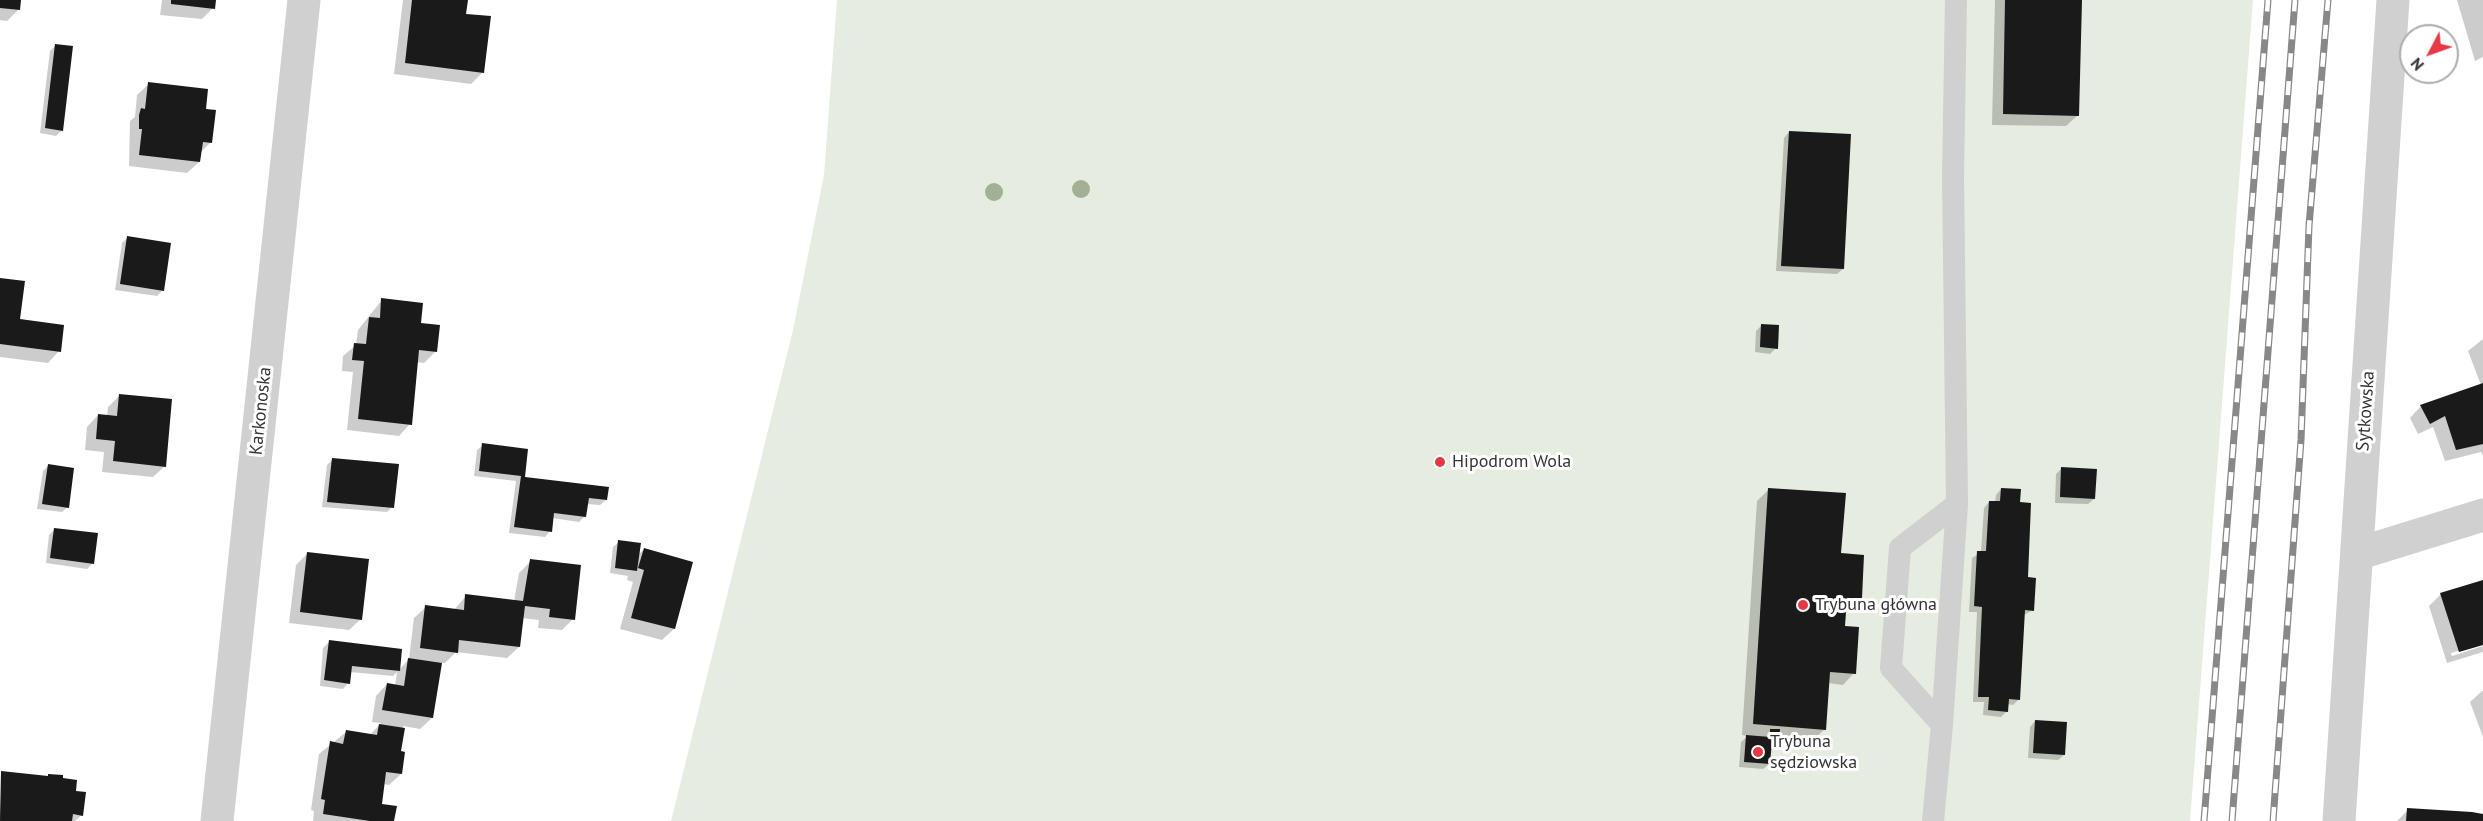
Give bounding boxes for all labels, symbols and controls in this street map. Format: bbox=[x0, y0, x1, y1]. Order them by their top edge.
north arrow bbox=[2399, 24, 2459, 84]
text: N bbox=[2406, 54, 2428, 75]
street label: Karkonoska bbox=[246, 366, 276, 456]
street label: Sytkowska bbox=[2352, 370, 2380, 452]
place label: Hipodrom Wola bbox=[1452, 451, 1571, 473]
marker: Hipodrom Wola bbox=[1433, 455, 1447, 469]
place label: Trybuna główna bbox=[1815, 594, 1937, 616]
marker: Trybuna główna bbox=[1796, 598, 1810, 612]
place label: Trybuna sędziowska bbox=[1770, 731, 1857, 774]
marker: Trybuna sędziowska bbox=[1751, 745, 1765, 759]

